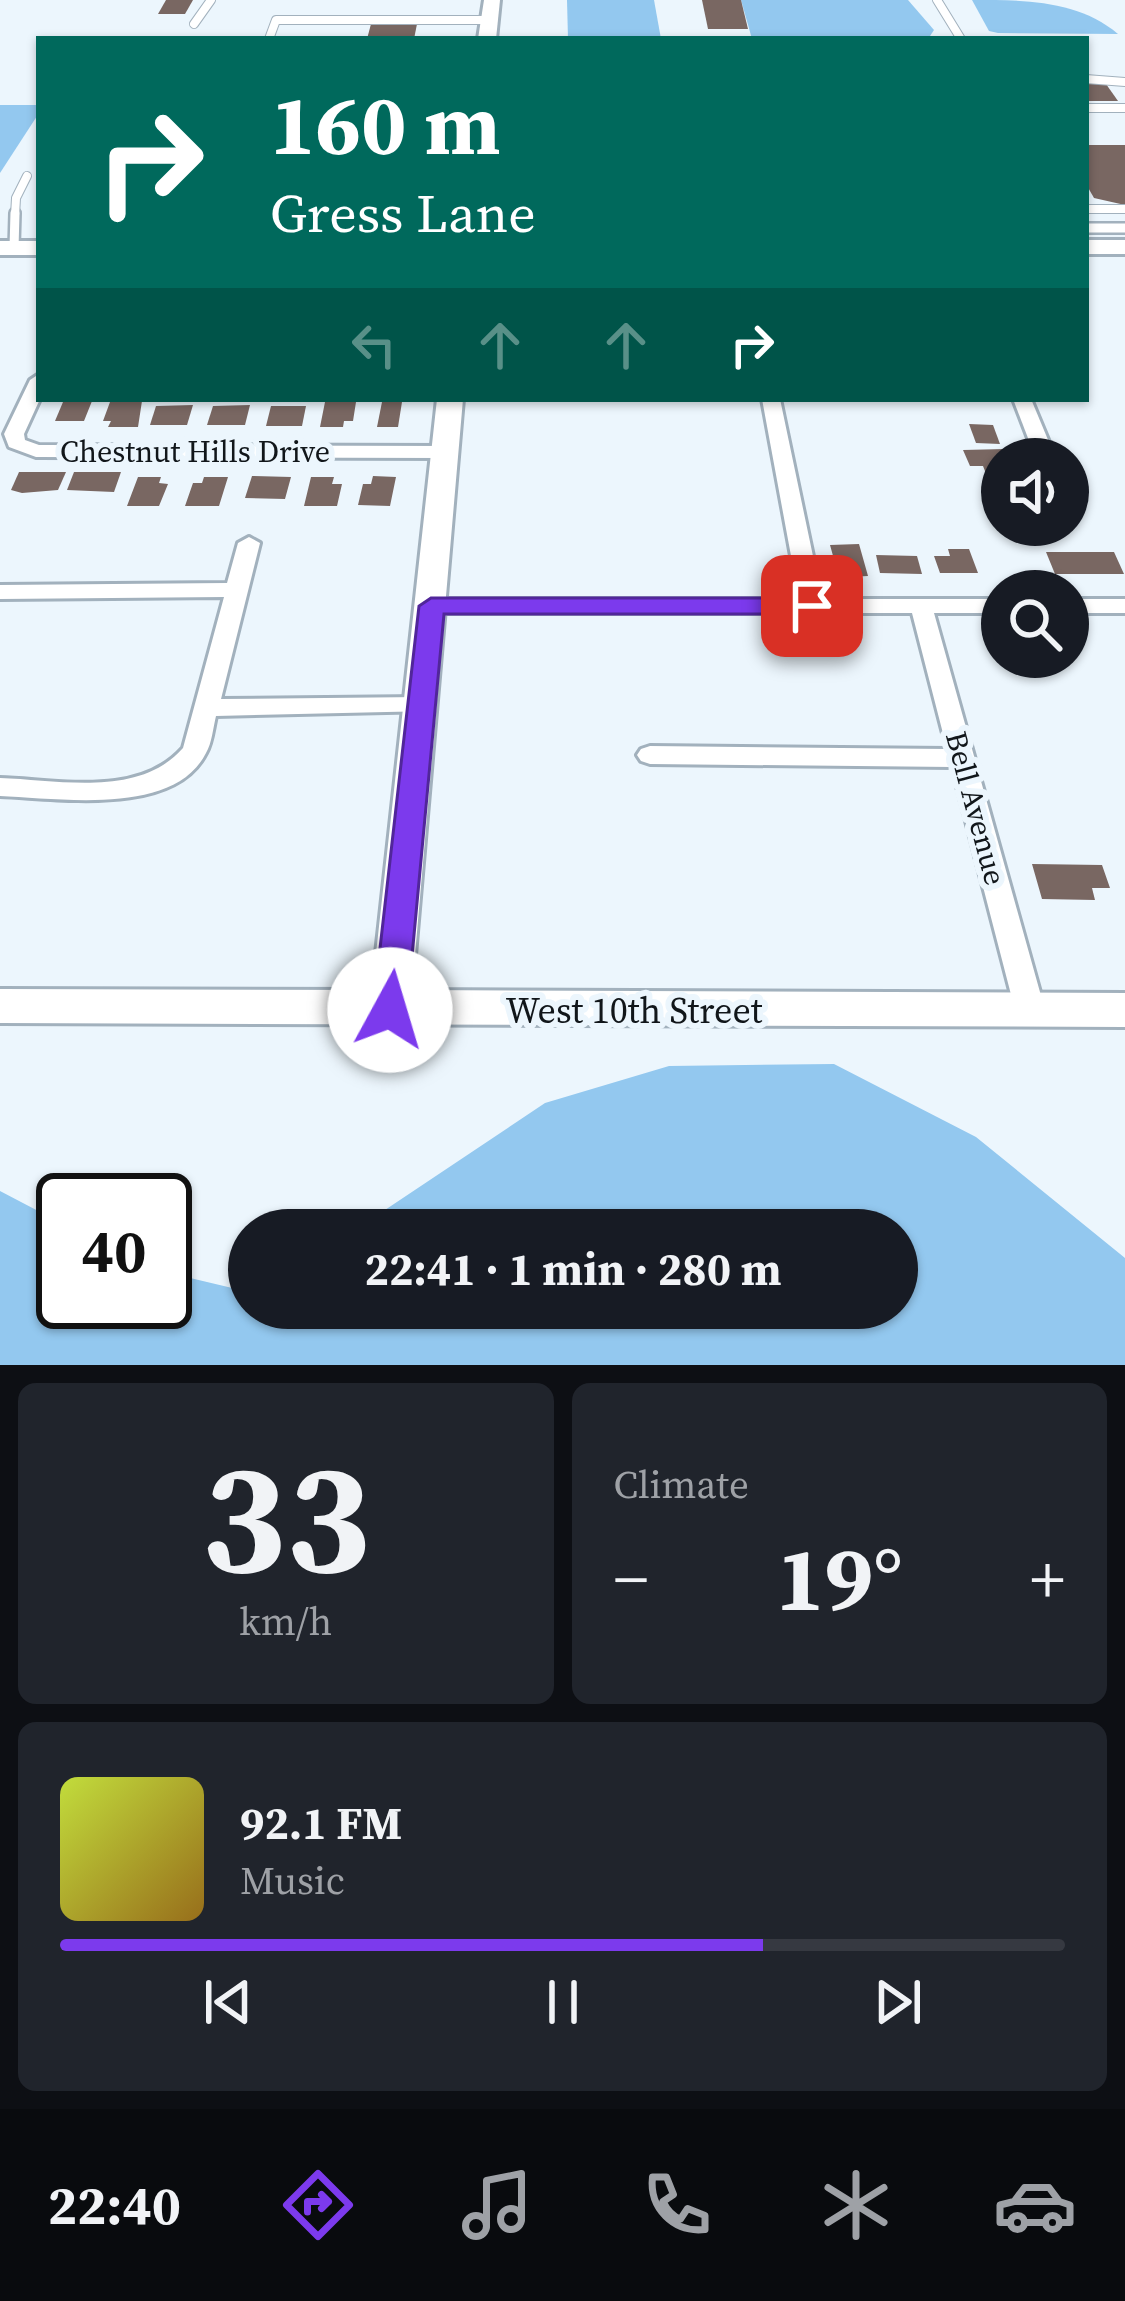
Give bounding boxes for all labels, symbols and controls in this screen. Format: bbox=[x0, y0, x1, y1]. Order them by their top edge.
text: 160 m bbox=[270, 67, 501, 182]
icon: right bbox=[72, 84, 228, 240]
text: Gress Lane bbox=[270, 176, 536, 250]
icon: left bbox=[341, 312, 407, 378]
icon: ahead bbox=[467, 312, 533, 378]
icon: ahead bbox=[593, 312, 659, 378]
icon: right bbox=[719, 312, 785, 378]
street label: Chestnut Hills Drive bbox=[60, 431, 330, 472]
map controls bbox=[981, 438, 1089, 678]
button: sound bbox=[981, 438, 1089, 546]
pin bbox=[761, 555, 863, 657]
button: search bbox=[981, 570, 1089, 678]
icon: arrive bbox=[779, 573, 845, 639]
street label: Bell Avenue bbox=[936, 727, 1016, 889]
position arrow bbox=[327, 947, 453, 1073]
street label: West 10th Street bbox=[506, 986, 763, 1035]
speed limit sign: 40 bbox=[36, 1173, 192, 1329]
text: 22:41 · 1 min · 280 m bbox=[365, 1238, 781, 1300]
text: 33 bbox=[201, 1410, 370, 1624]
text: Climate bbox=[614, 1458, 749, 1511]
text: 19° bbox=[776, 1517, 903, 1640]
text: − bbox=[614, 1534, 648, 1624]
text: + bbox=[1030, 1534, 1065, 1624]
text: km/h bbox=[239, 1595, 332, 1648]
text: 92.1 FM bbox=[240, 1792, 402, 1854]
text: Music bbox=[240, 1854, 345, 1907]
icon: previous bbox=[195, 1969, 261, 2035]
icon: pause bbox=[530, 1969, 596, 2035]
icon: next bbox=[865, 1969, 931, 2035]
icon: directions bbox=[276, 2163, 360, 2247]
icon: music bbox=[455, 2163, 539, 2247]
icon: phone bbox=[635, 2163, 719, 2247]
icon: climate bbox=[814, 2163, 898, 2247]
icon: car bbox=[993, 2163, 1077, 2247]
text: 22:40 bbox=[48, 2168, 181, 2242]

